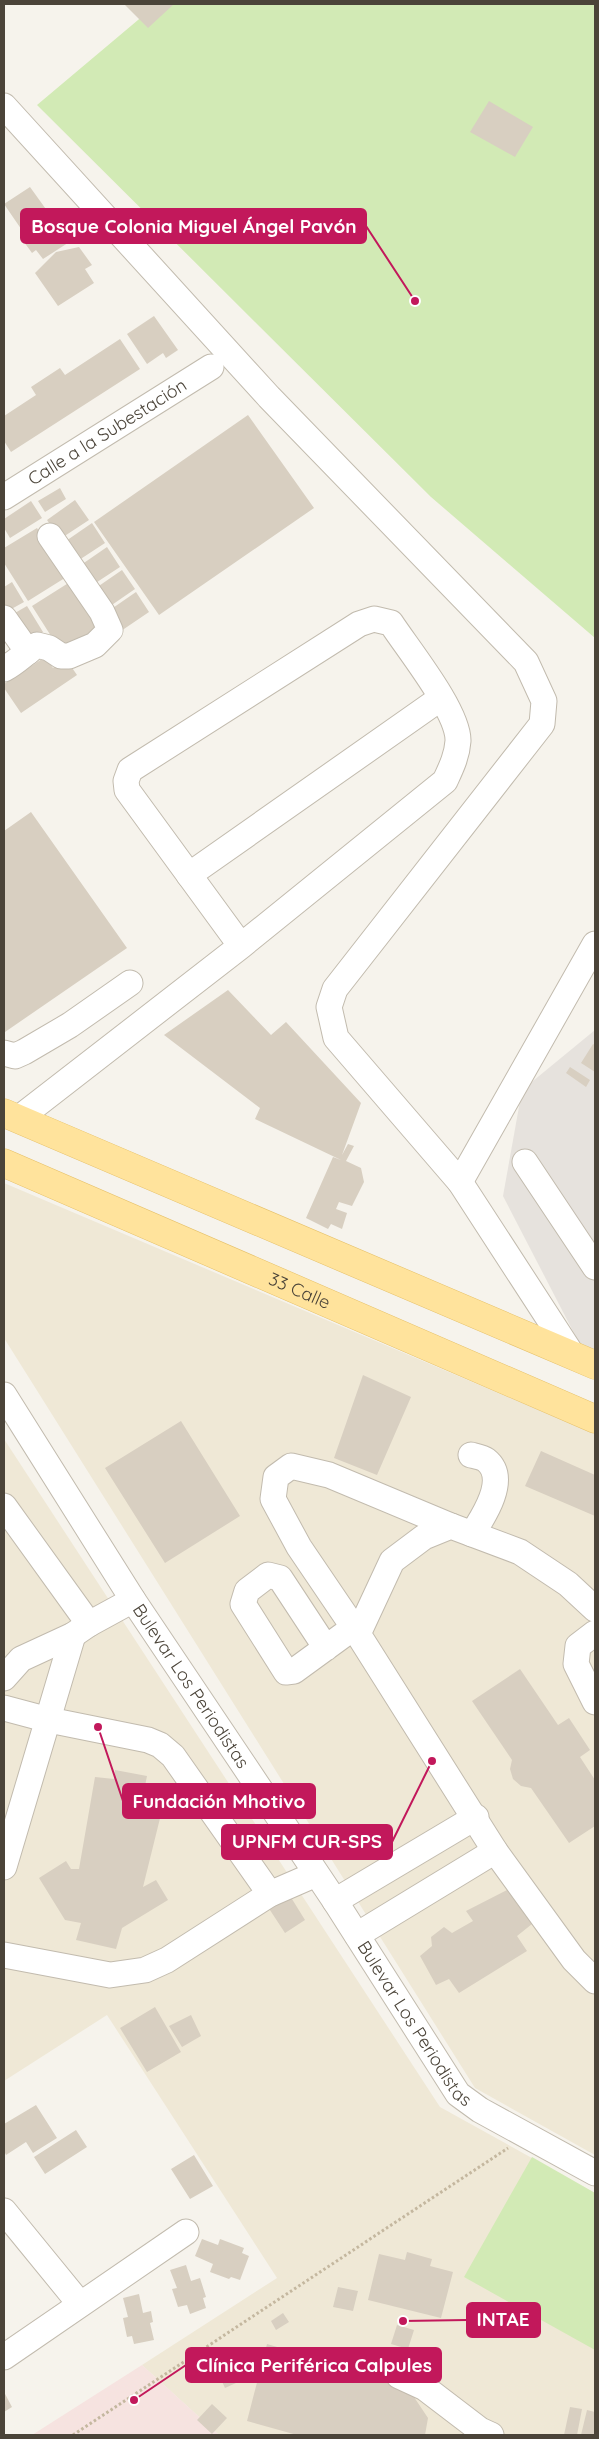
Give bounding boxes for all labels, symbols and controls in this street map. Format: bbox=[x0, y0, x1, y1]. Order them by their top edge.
callout: Bosque Colonia Miguel Ángel Pavón bbox=[21, 209, 366, 243]
text: Bosque Colonia Miguel Ángel Pavón bbox=[31, 214, 357, 238]
street label: Calle a la Subestación bbox=[23, 373, 191, 490]
street label: 33 Calle bbox=[265, 1267, 334, 1314]
street label: Bulevar Los Periodistas bbox=[128, 1599, 255, 1773]
callout: Fundación Mhotivo bbox=[123, 1784, 315, 1818]
text: Fundación Mhotivo bbox=[133, 1789, 306, 1813]
callout: UPNFM CUR-SPS bbox=[222, 1825, 392, 1859]
text: UPNFM CUR-SPS bbox=[232, 1829, 382, 1853]
street label: Bulevar Los Periodistas bbox=[352, 1936, 476, 2111]
callout: INTAE bbox=[467, 2303, 540, 2337]
text: INTAE bbox=[476, 2307, 530, 2331]
callout: Clínica Periférica Calpules bbox=[186, 2348, 441, 2382]
text: Clínica Periférica Calpules bbox=[196, 2353, 432, 2377]

